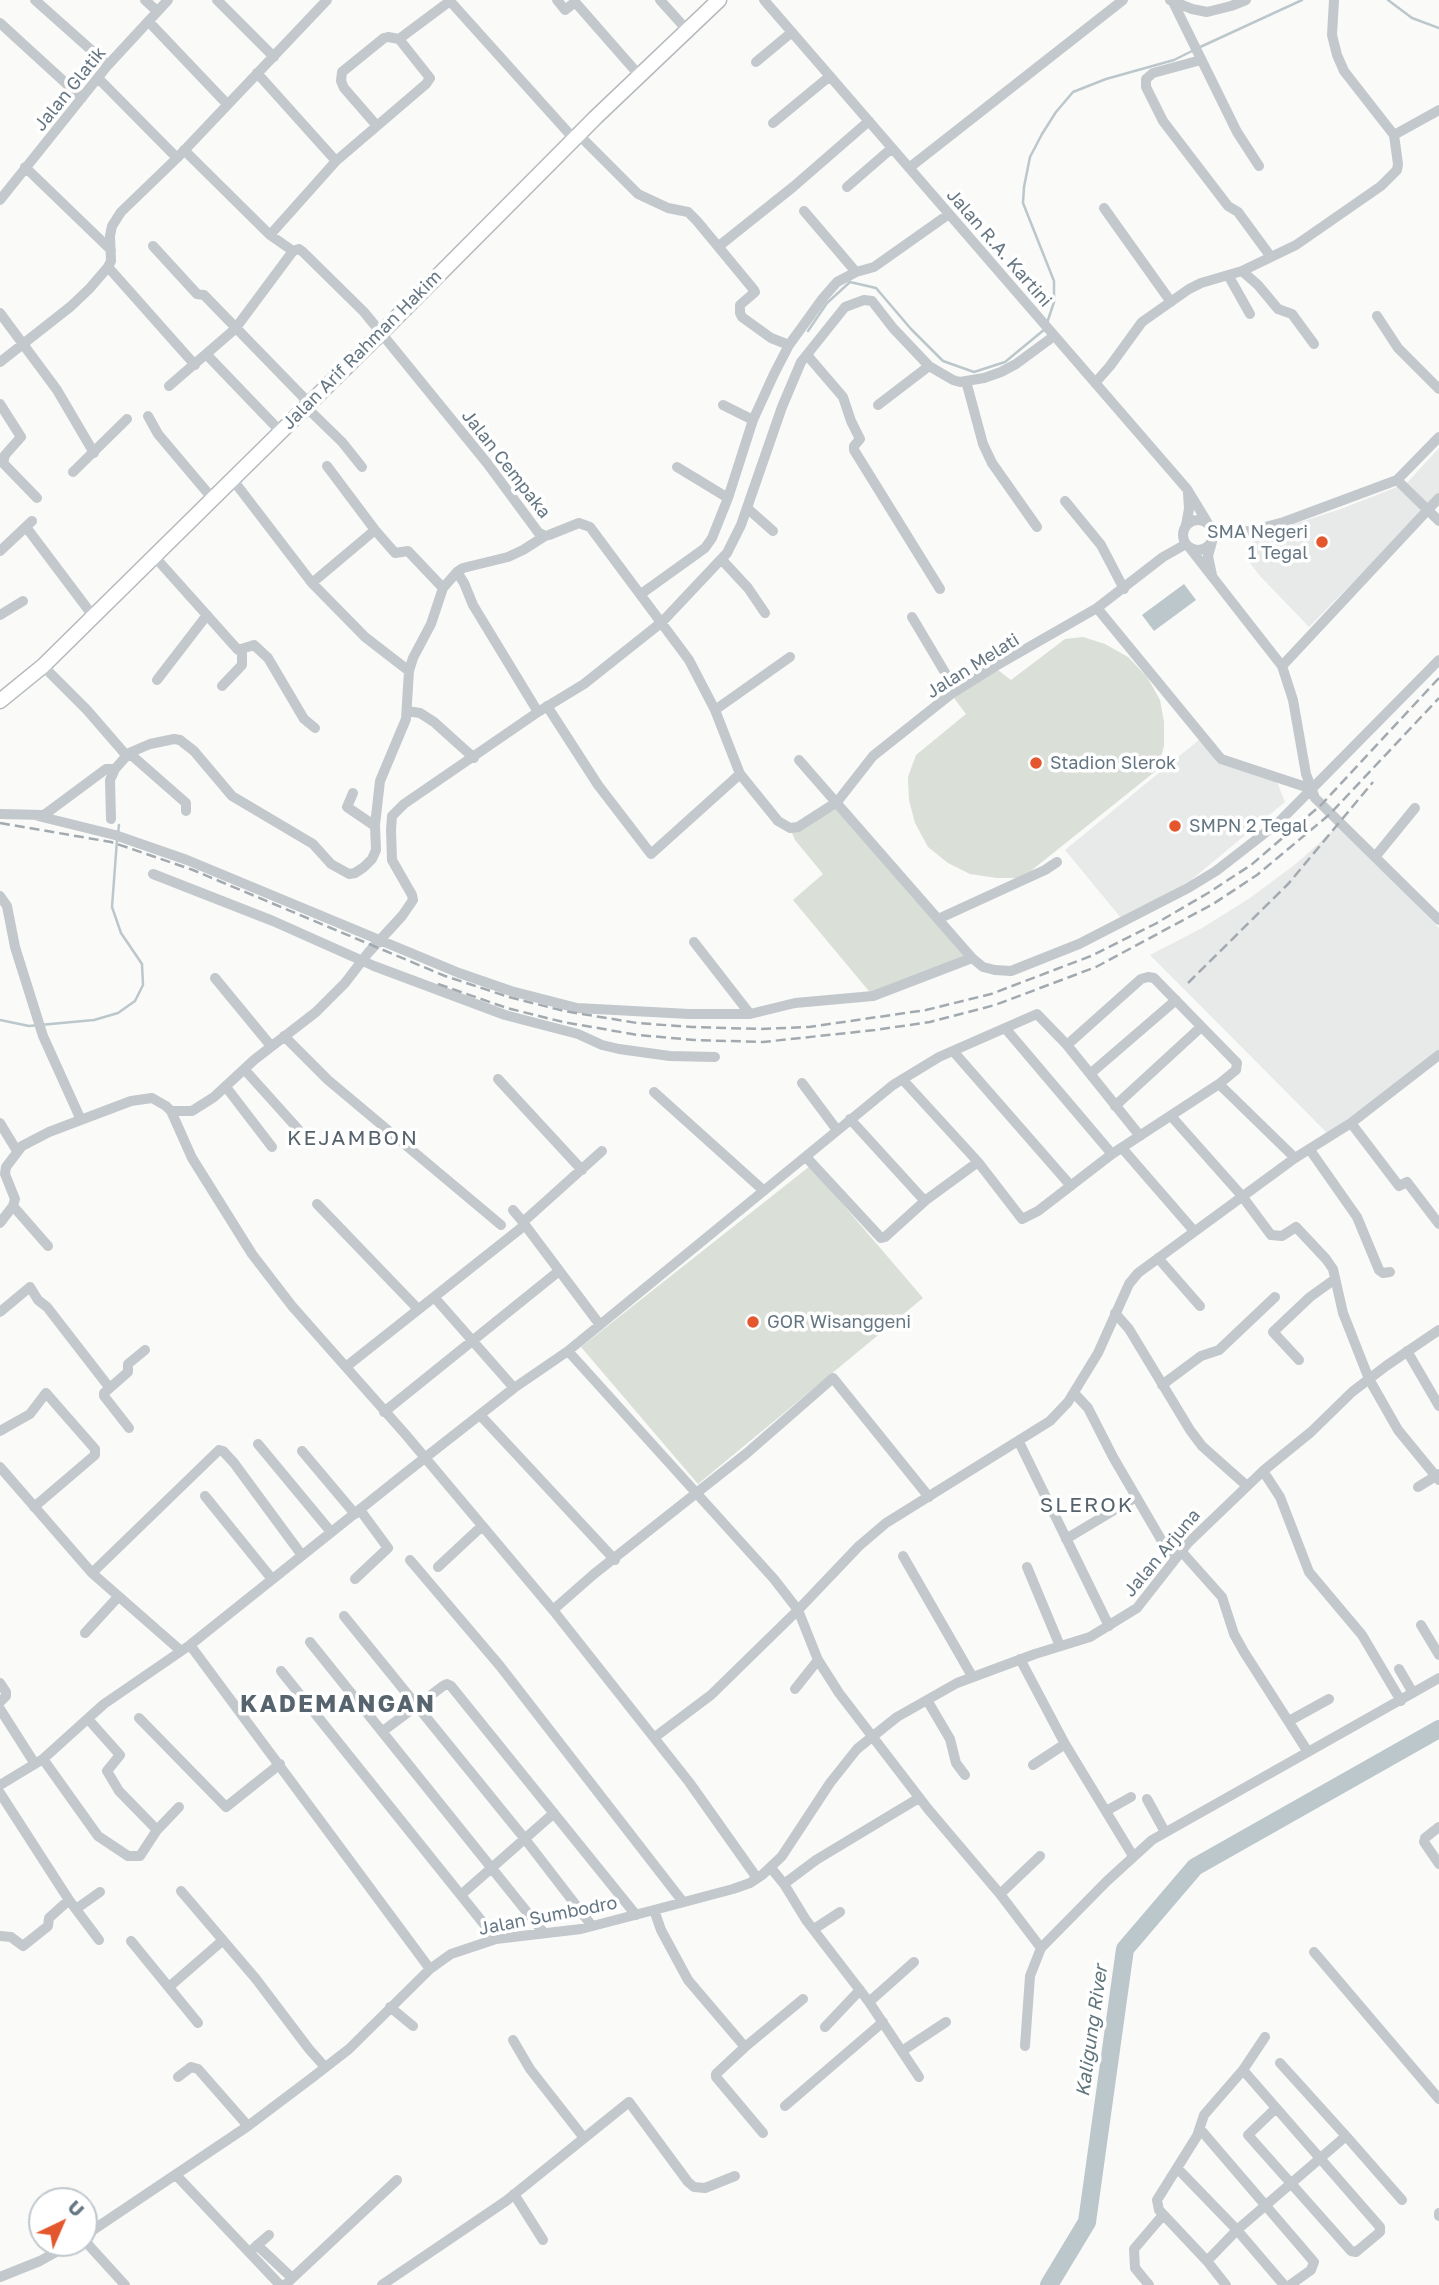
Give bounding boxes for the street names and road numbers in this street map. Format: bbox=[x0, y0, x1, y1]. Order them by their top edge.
street label: Jalan Glatik bbox=[29, 42, 111, 136]
street label: Jalan R.A. Kartini bbox=[942, 185, 1056, 311]
street label: Jalan Arif Rahman Hakim bbox=[278, 266, 446, 434]
street label: Jalan Cempaka bbox=[457, 405, 555, 523]
street label: Jalan Melati bbox=[923, 629, 1023, 703]
street label: Jalan Arjuna bbox=[1119, 1505, 1205, 1601]
street label: Jalan Sumbodro bbox=[477, 1892, 619, 1940]

